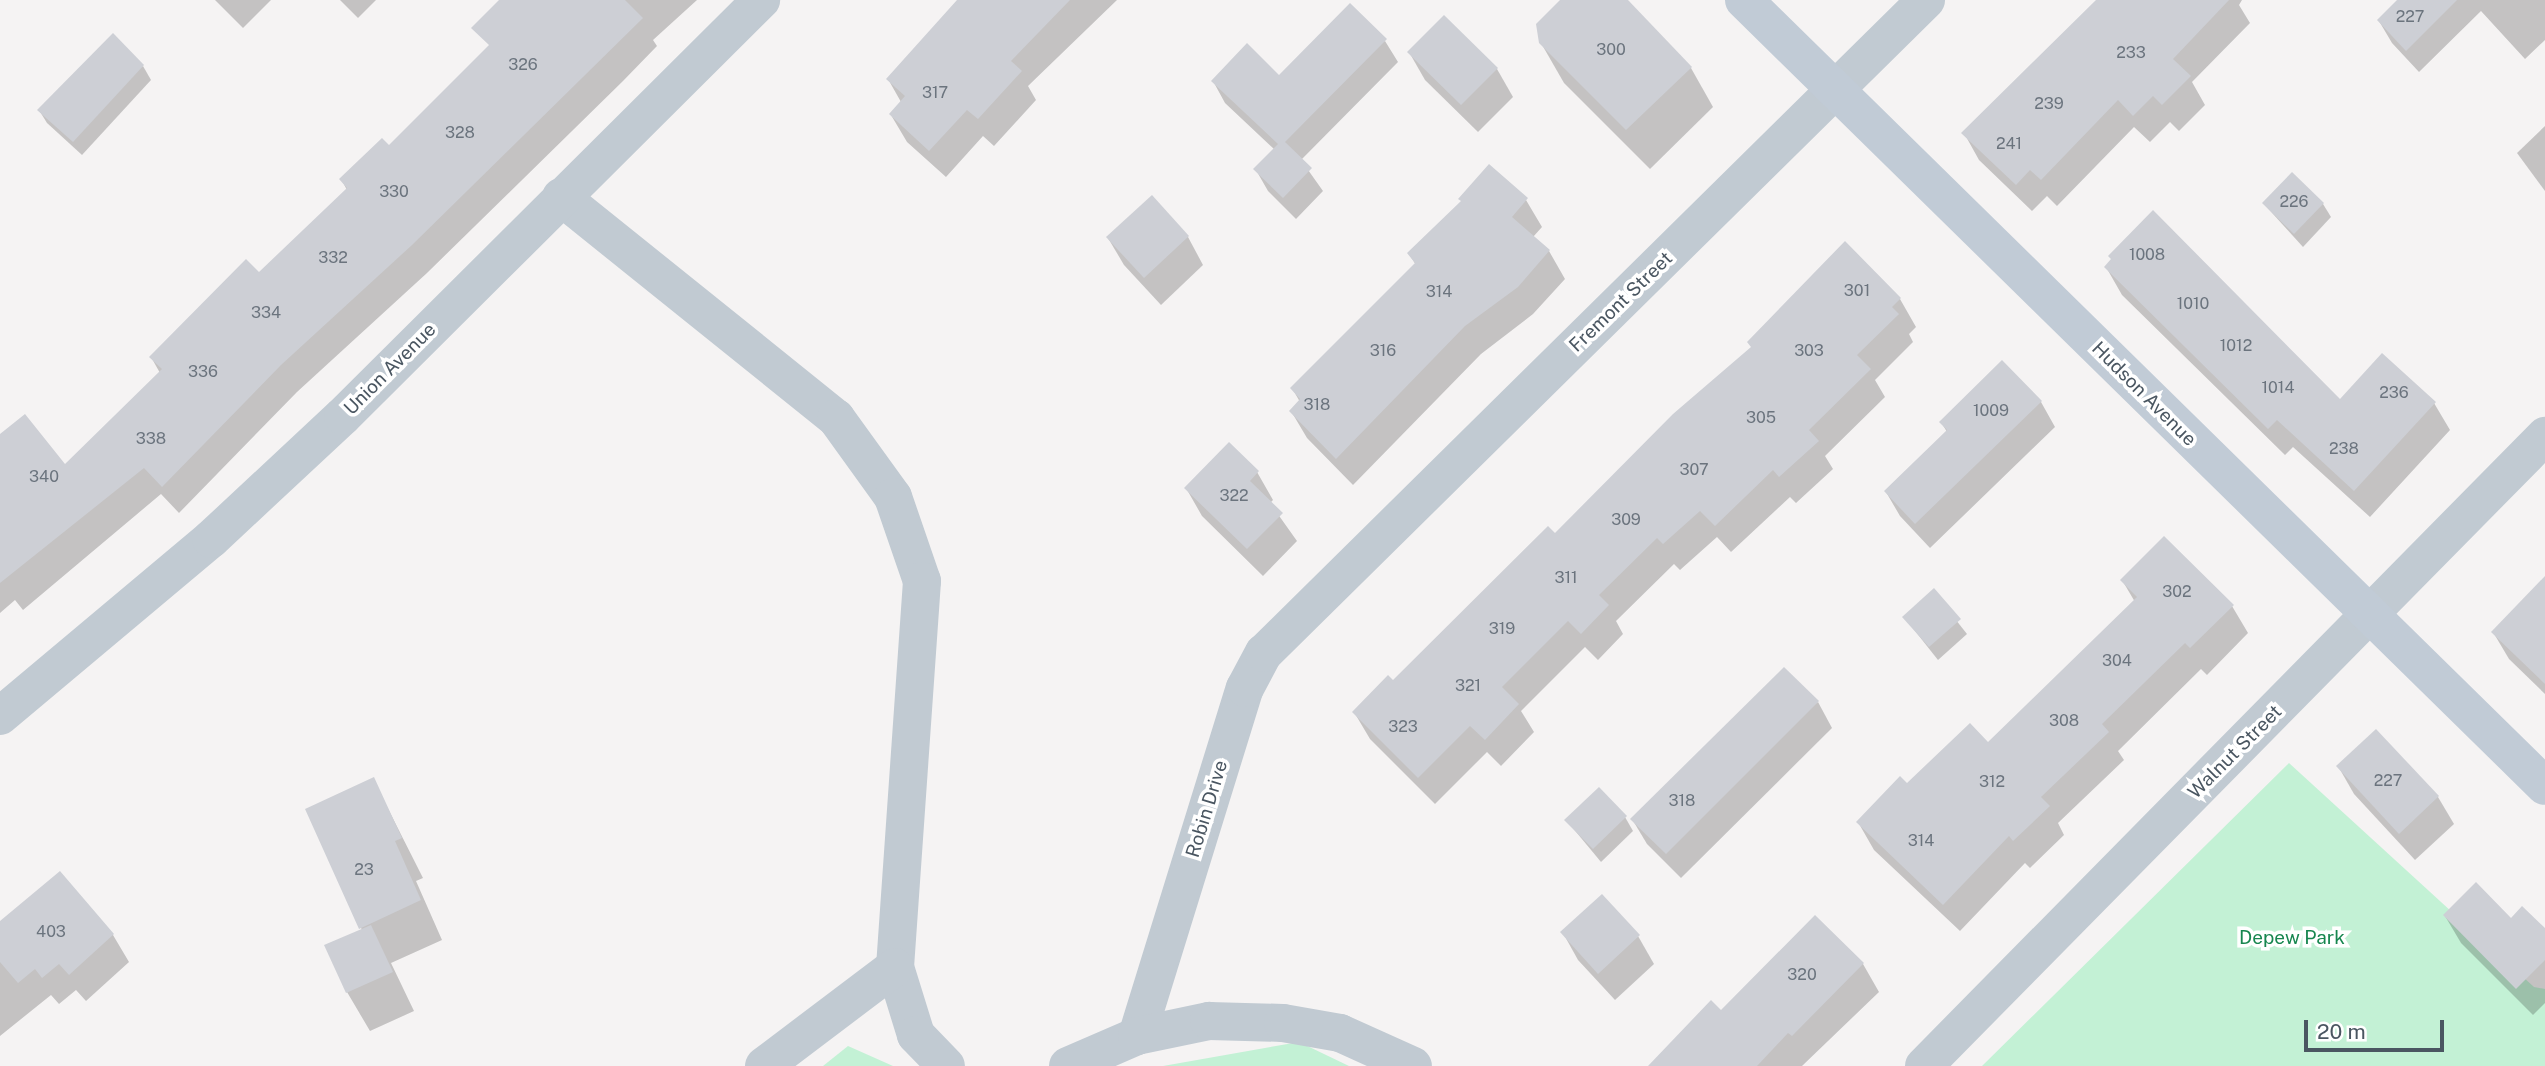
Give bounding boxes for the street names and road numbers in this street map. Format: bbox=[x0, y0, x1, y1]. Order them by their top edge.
street label: Fremont Street bbox=[1565, 247, 1677, 357]
street label: Union Avenue bbox=[339, 318, 441, 420]
street label: Hudson Avenue bbox=[2087, 337, 2201, 451]
street label: Walnut Street bbox=[2183, 700, 2287, 804]
street label: Robin Drive bbox=[1181, 758, 1233, 860]

